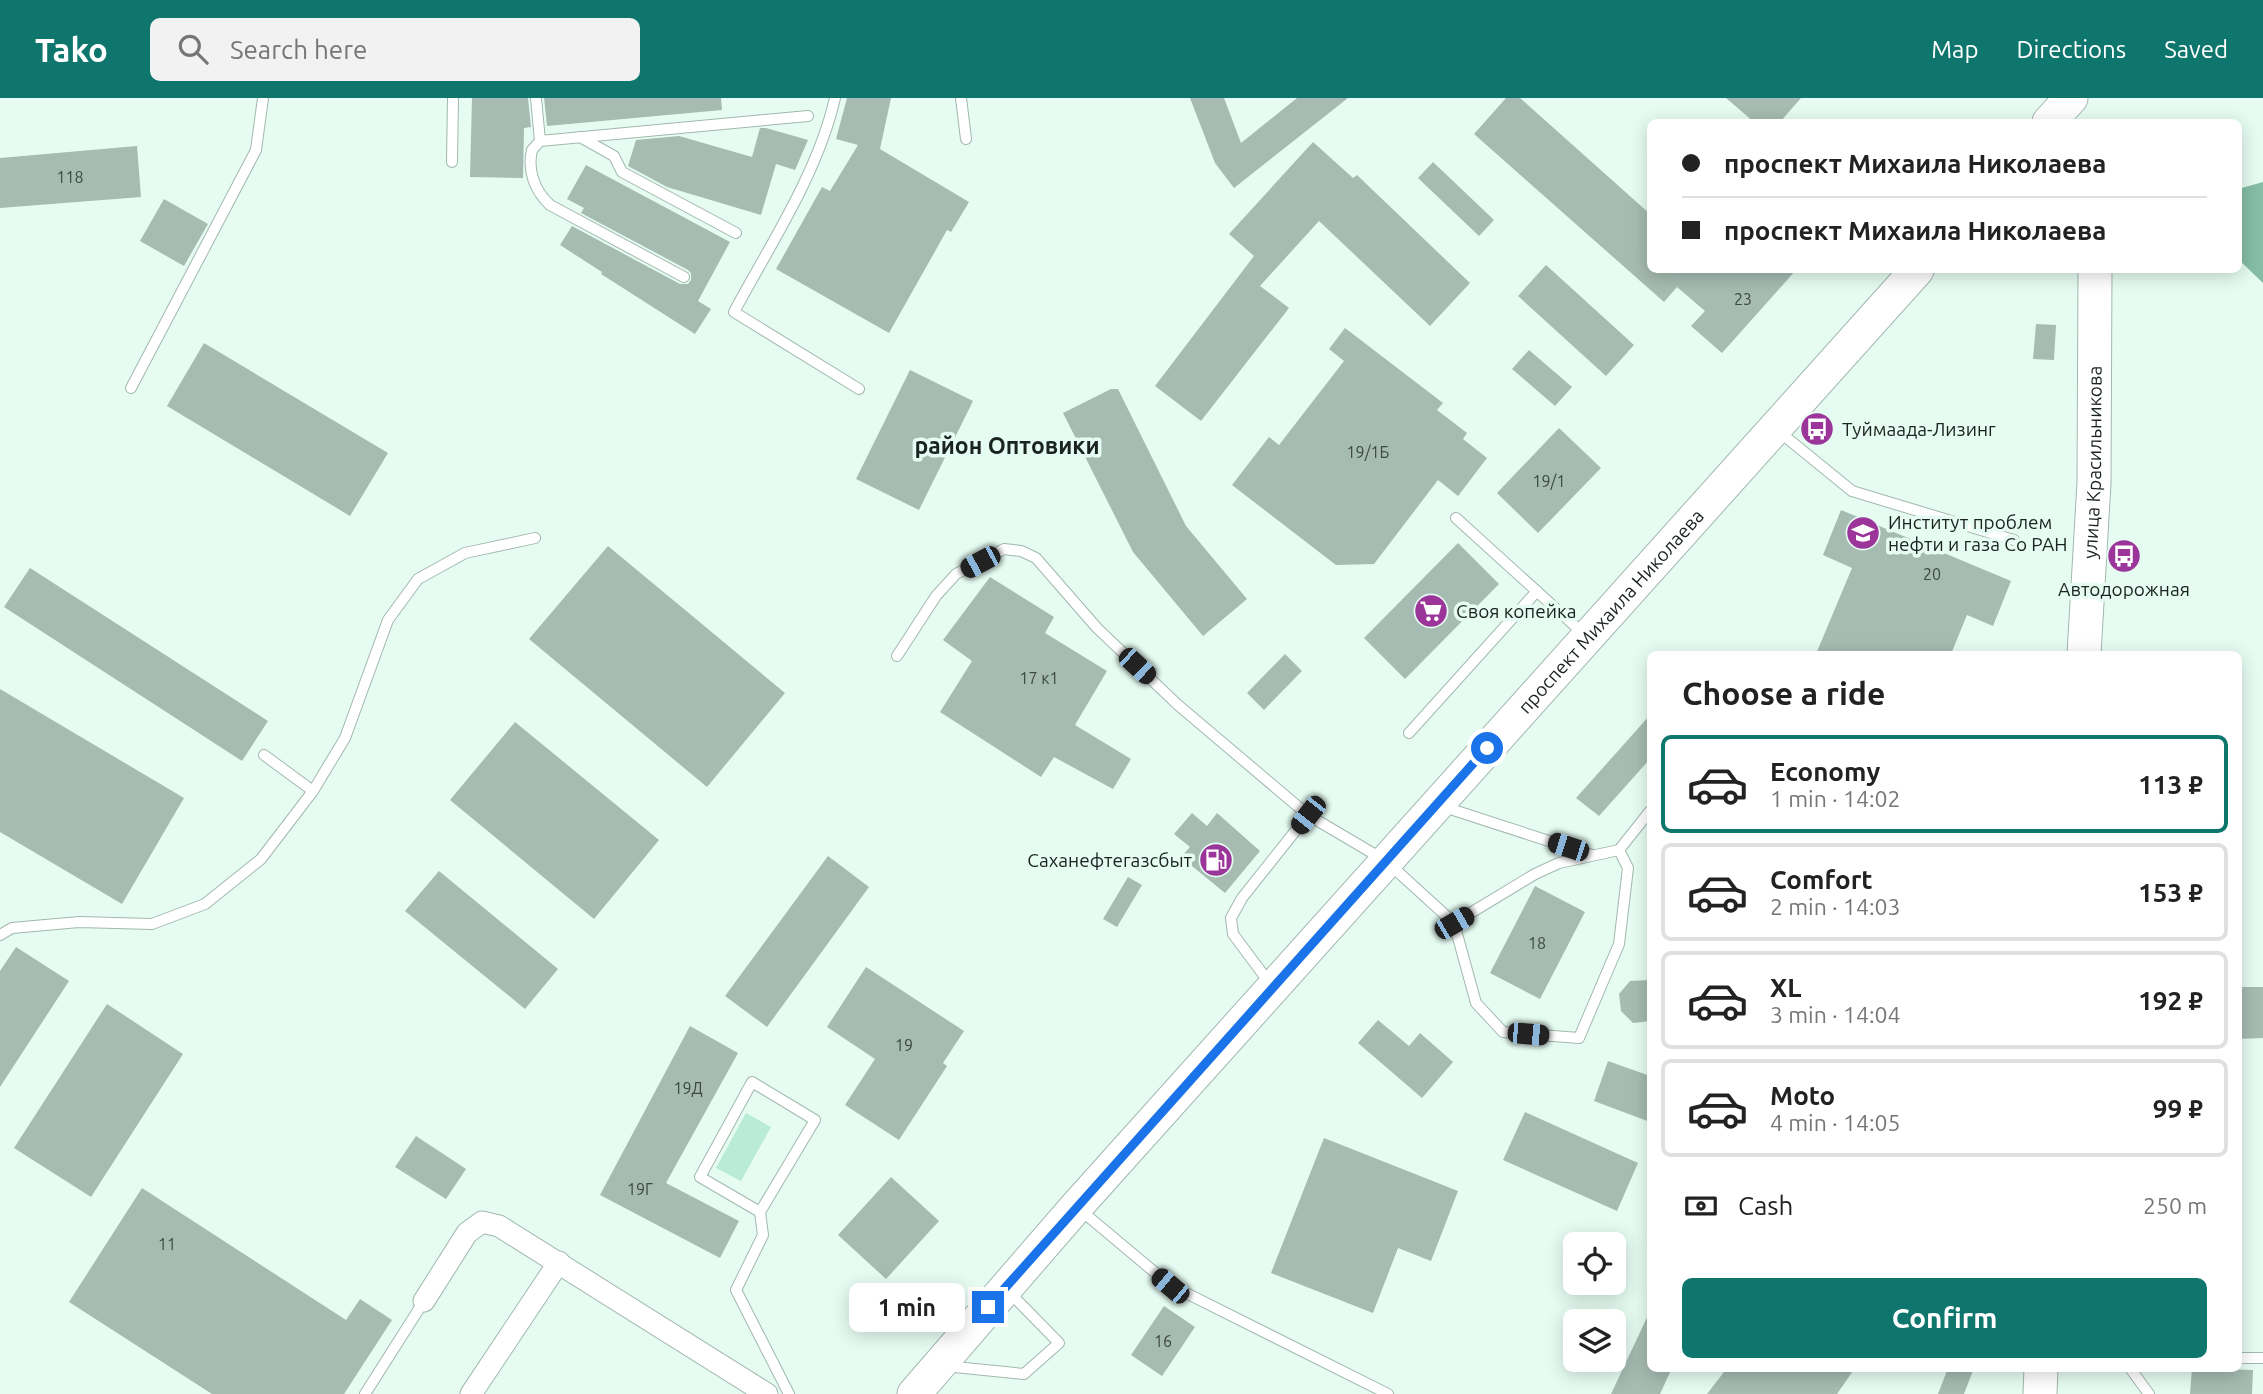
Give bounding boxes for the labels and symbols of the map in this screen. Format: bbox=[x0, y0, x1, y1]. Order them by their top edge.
house number: 118 bbox=[56, 168, 84, 186]
house number: 23 bbox=[1734, 290, 1752, 308]
street label: улица Красильникова bbox=[2079, 366, 2106, 559]
bus stop icon: Туймаада-Лизинг bbox=[1798, 410, 1836, 448]
place label: Туймаада-Лизинг bbox=[1842, 418, 1996, 440]
district label: район Оптовики bbox=[914, 433, 1100, 458]
house number: 19/1Б bbox=[1347, 443, 1390, 461]
house number: 19/1 bbox=[1533, 472, 1565, 490]
street label: проспект Михаила Николаева bbox=[1514, 505, 1708, 718]
place label: Институт проблем нефти и газа Со РАН bbox=[1888, 511, 2068, 555]
school or university icon: Институт проблем нефти и газа Со РАН bbox=[1844, 514, 1882, 552]
bus stop icon: Автодорожная bbox=[2105, 537, 2143, 575]
car bbox=[957, 543, 1004, 581]
house number: 20 bbox=[1923, 565, 1941, 583]
place label: Автодорожная bbox=[2058, 578, 2190, 600]
supermarket icon: Своя копейка bbox=[1412, 592, 1450, 630]
place label: Своя копейка bbox=[1456, 600, 1577, 622]
car bbox=[1115, 644, 1160, 688]
house number: 17 к1 bbox=[1020, 669, 1058, 687]
route start bbox=[1471, 732, 1503, 764]
car bbox=[1287, 792, 1330, 838]
car bbox=[1545, 831, 1592, 863]
fuel station icon: Саханефтегазсбыт bbox=[1197, 841, 1235, 879]
place label: Саханефтегазсбыт bbox=[1027, 849, 1193, 871]
car bbox=[1431, 903, 1478, 943]
house number: 18 bbox=[1528, 934, 1546, 952]
car bbox=[1507, 1022, 1550, 1046]
house number: 19 bbox=[895, 1036, 913, 1054]
house number: 19Д bbox=[673, 1079, 703, 1097]
house number: 19Г bbox=[627, 1180, 653, 1198]
house number: 11 bbox=[158, 1235, 176, 1253]
car bbox=[1148, 1264, 1193, 1308]
callout: 1 min bbox=[848, 1282, 964, 1332]
route end bbox=[972, 1291, 1004, 1323]
house number: 16 bbox=[1154, 1332, 1172, 1350]

